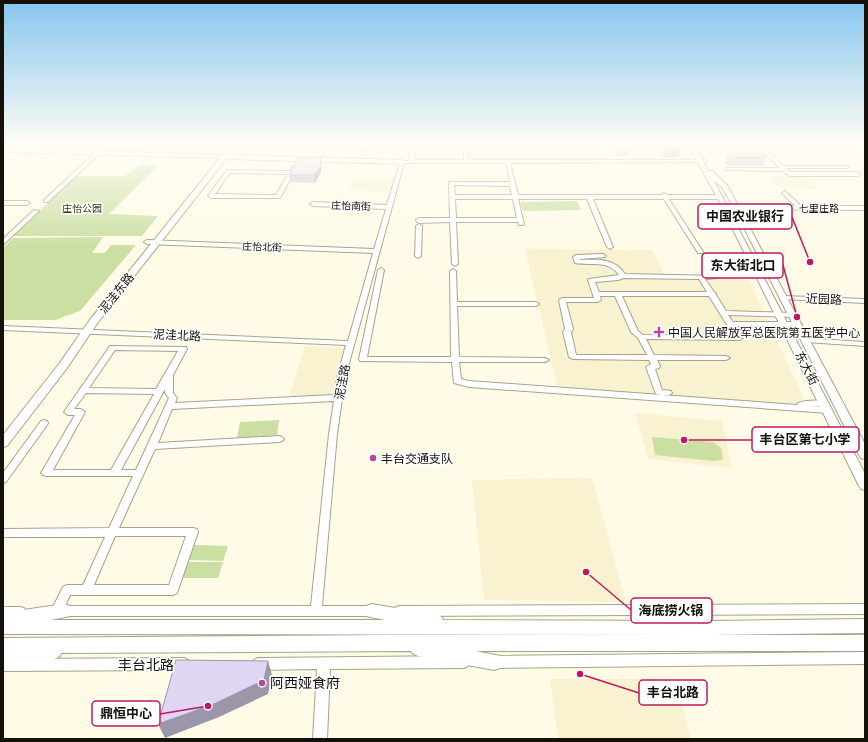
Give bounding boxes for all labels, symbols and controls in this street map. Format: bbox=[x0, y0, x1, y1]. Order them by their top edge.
street label: 庄怡南街 bbox=[331, 199, 371, 213]
park label: 庄怡公园 bbox=[62, 202, 102, 215]
street label: 七里庄路 bbox=[799, 202, 839, 215]
callout: 中国农业银行 bbox=[698, 204, 792, 229]
text: 中国农业银行 bbox=[706, 208, 784, 225]
street label: 庄怡北街 bbox=[242, 240, 282, 254]
callout: 东大街北口 bbox=[702, 253, 783, 278]
text: 东大街北口 bbox=[710, 257, 776, 274]
street label: 泥洼东路 bbox=[95, 270, 137, 316]
street label: 近园路 bbox=[806, 291, 842, 307]
place label: 中国人民解放军总医院第五医学中心 bbox=[668, 325, 860, 340]
street label: 泥洼北路 bbox=[153, 326, 201, 344]
marker: 中国人民解放军总医院第五医学中心 bbox=[653, 326, 665, 338]
street label: 东大街 bbox=[792, 349, 822, 387]
street label: 泥洼路 bbox=[331, 363, 353, 401]
callout: 丰台区第七小学 bbox=[752, 427, 859, 452]
text: 丰台区第七小学 bbox=[759, 431, 851, 448]
place label: 丰台交通支队 bbox=[381, 451, 453, 466]
marker: 丰台交通支队 bbox=[368, 453, 378, 463]
callout: 海底捞火锅 bbox=[631, 598, 712, 623]
text: 海底捞火锅 bbox=[638, 602, 704, 619]
street label: 丰台北路 bbox=[118, 656, 174, 674]
place label: 阿西娅食府 bbox=[270, 674, 340, 692]
marker: 阿西娅食府 bbox=[257, 678, 267, 688]
callout: 丰台北路 bbox=[639, 680, 707, 705]
text: 丰台北路 bbox=[647, 684, 699, 701]
callout: 鼎恒中心 bbox=[92, 701, 160, 726]
text: 鼎恒中心 bbox=[100, 705, 152, 722]

